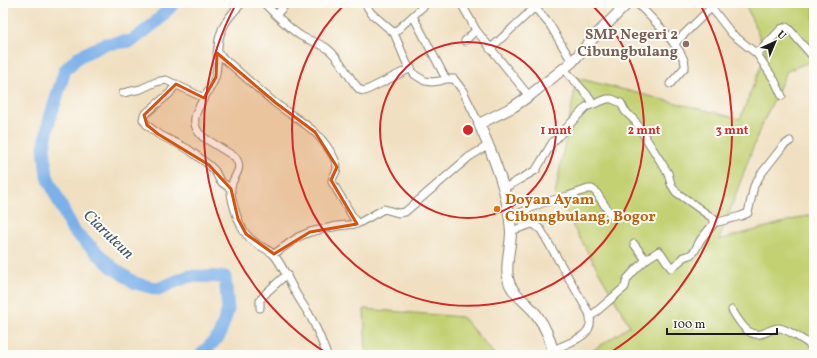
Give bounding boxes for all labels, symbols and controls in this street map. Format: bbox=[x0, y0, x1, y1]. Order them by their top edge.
north arrow bbox=[755, 22, 795, 62]
place label: SMP Negeri 2 Cibungbulang bbox=[577, 25, 678, 63]
text: U bbox=[773, 28, 789, 44]
marker: SMP Negeri 2 Cibungbulang bbox=[681, 39, 691, 49]
centre of rings bbox=[461, 123, 475, 137]
text: 1 mnt bbox=[540, 123, 572, 139]
text: 2 mnt bbox=[628, 123, 661, 139]
text: 3 mnt bbox=[716, 123, 749, 139]
place label: Doyan Ayam Cibungbulang, Bogor bbox=[505, 190, 656, 228]
marker: Doyan Ayam Cibungbulang, Bogor bbox=[492, 204, 502, 214]
water label: Ciaruteun bbox=[78, 205, 138, 265]
scale bar bbox=[667, 310, 777, 336]
text: 100 m bbox=[673, 317, 706, 333]

